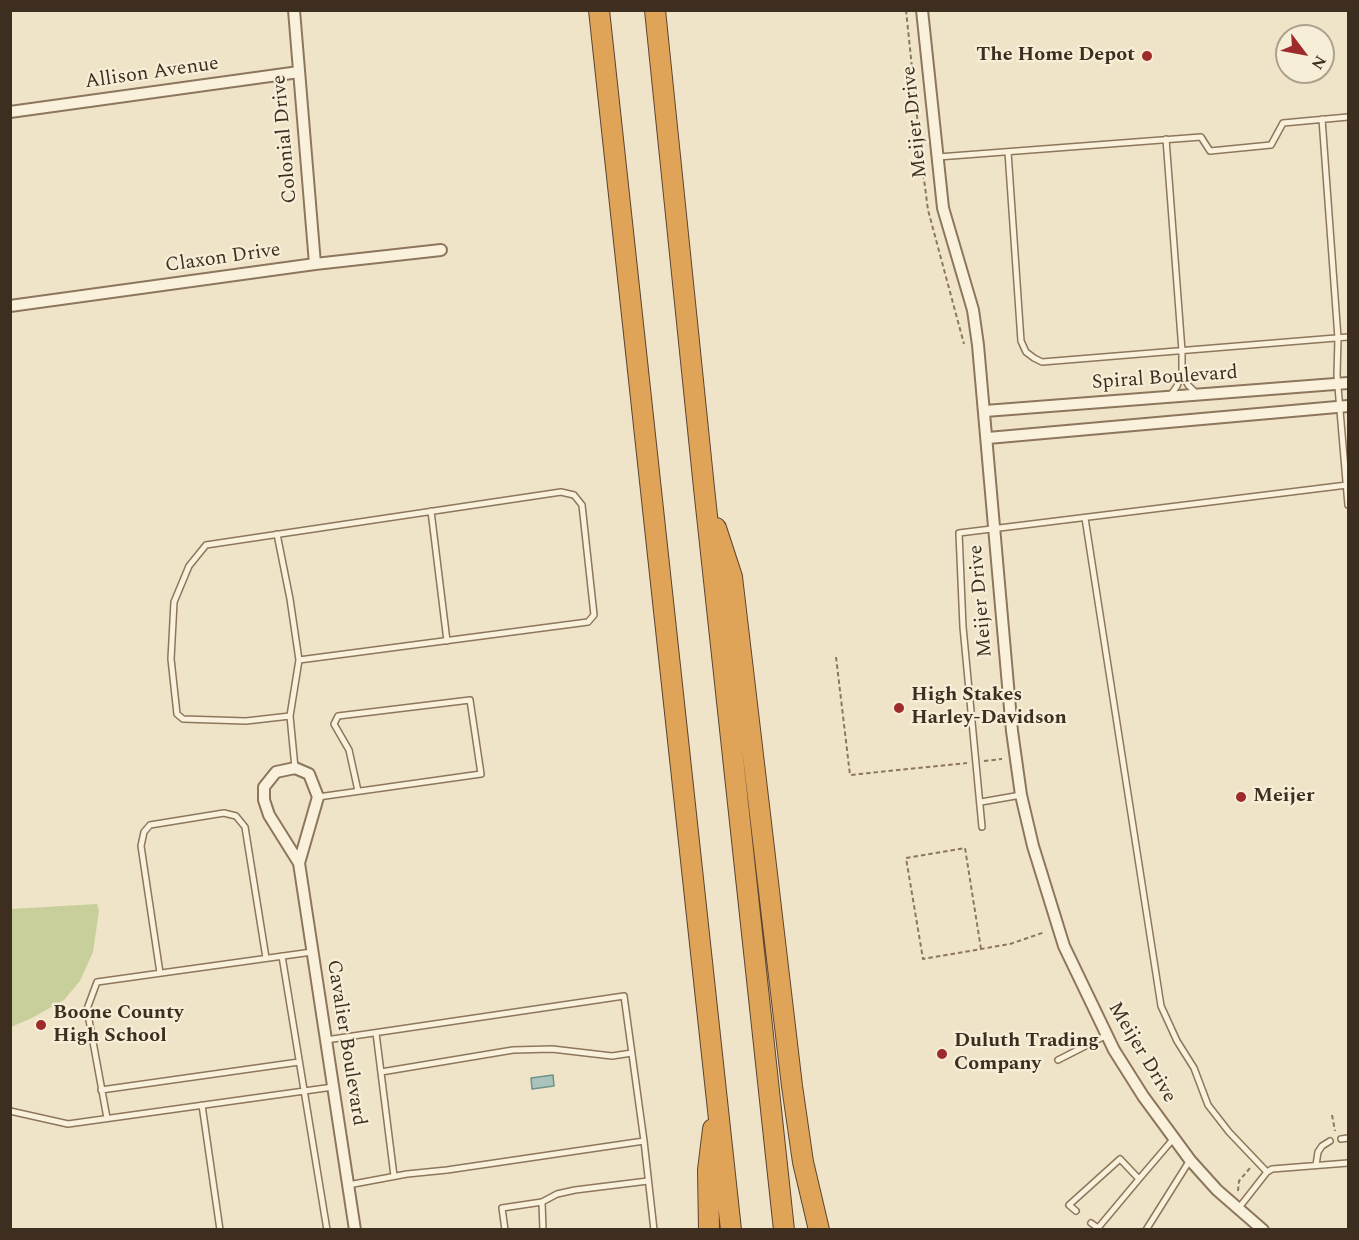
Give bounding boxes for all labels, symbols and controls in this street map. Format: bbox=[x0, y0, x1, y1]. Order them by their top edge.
north arrow bbox=[1275, 24, 1335, 84]
place label: The Home Depot bbox=[976, 44, 1135, 68]
marker: The Home Depot bbox=[1140, 49, 1154, 63]
text: N bbox=[1305, 51, 1332, 74]
street label: Allison Avenue bbox=[84, 53, 220, 95]
street label: Meijer Drive bbox=[898, 65, 934, 179]
street label: Colonial Drive bbox=[268, 74, 304, 204]
street label: Claxon Drive bbox=[164, 239, 282, 279]
street label: Spiral Boulevard bbox=[1091, 362, 1239, 396]
street label: Meijer Drive bbox=[965, 544, 999, 658]
place label: High Stakes Harley-Davidson bbox=[911, 684, 1067, 731]
marker: High Stakes Harley-Davidson bbox=[892, 701, 906, 715]
place label: Meijer bbox=[1253, 785, 1314, 809]
marker: Meijer bbox=[1234, 790, 1248, 804]
street label: Cavalier Boulevard bbox=[320, 958, 370, 1128]
street label: Meijer Drive bbox=[1102, 998, 1180, 1108]
place label: Boone County High School bbox=[53, 1002, 183, 1049]
marker: Boone County High School bbox=[34, 1018, 48, 1032]
place label: Duluth Trading Company bbox=[954, 1030, 1099, 1077]
marker: Duluth Trading Company bbox=[935, 1047, 949, 1061]

